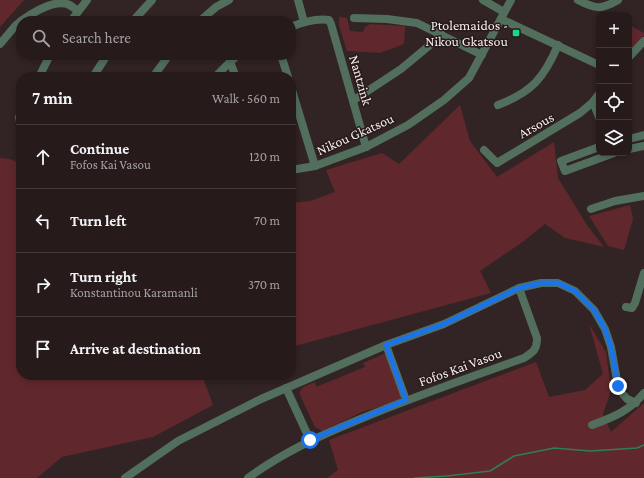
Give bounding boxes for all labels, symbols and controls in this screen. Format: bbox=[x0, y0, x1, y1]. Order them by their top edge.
map controls bbox=[596, 12, 632, 156]
button: + bbox=[596, 12, 632, 48]
search box bbox=[16, 16, 296, 60]
place label: Ptolemaidos - Nikou Gkatsou bbox=[425, 17, 509, 49]
icon: search bbox=[30, 27, 52, 49]
marker: Ptolemaidos - Nikou Gkatsou bbox=[511, 28, 521, 38]
text: Search here bbox=[62, 30, 131, 46]
button: − bbox=[596, 48, 632, 84]
street label: Nantzink bbox=[346, 53, 376, 107]
button: locate bbox=[596, 84, 632, 120]
text: 7 min bbox=[32, 89, 73, 108]
text: Walk · 560 m bbox=[212, 91, 280, 106]
street label: Arsous bbox=[515, 109, 557, 141]
street label: Nikou Gkatsou bbox=[314, 110, 397, 158]
button: layers bbox=[596, 120, 632, 156]
text: Continue bbox=[70, 141, 129, 157]
icon: ahead bbox=[32, 146, 54, 168]
text: 120 m bbox=[249, 149, 280, 164]
text: Fofos Kai Vasou bbox=[70, 157, 151, 172]
icon: left bbox=[32, 210, 54, 232]
text: Turn left bbox=[70, 213, 126, 229]
text: 70 m bbox=[254, 213, 280, 228]
text: Turn right bbox=[70, 269, 137, 285]
icon: right bbox=[32, 274, 54, 296]
text: 370 m bbox=[248, 277, 280, 292]
text: Konstantinou Karamanli bbox=[70, 285, 198, 300]
icon: arrive bbox=[32, 338, 54, 360]
text: Arrive at destination bbox=[70, 341, 201, 357]
street label: Fofos Kai Vasou bbox=[416, 344, 504, 389]
route end bbox=[609, 377, 627, 395]
route start bbox=[301, 431, 319, 449]

